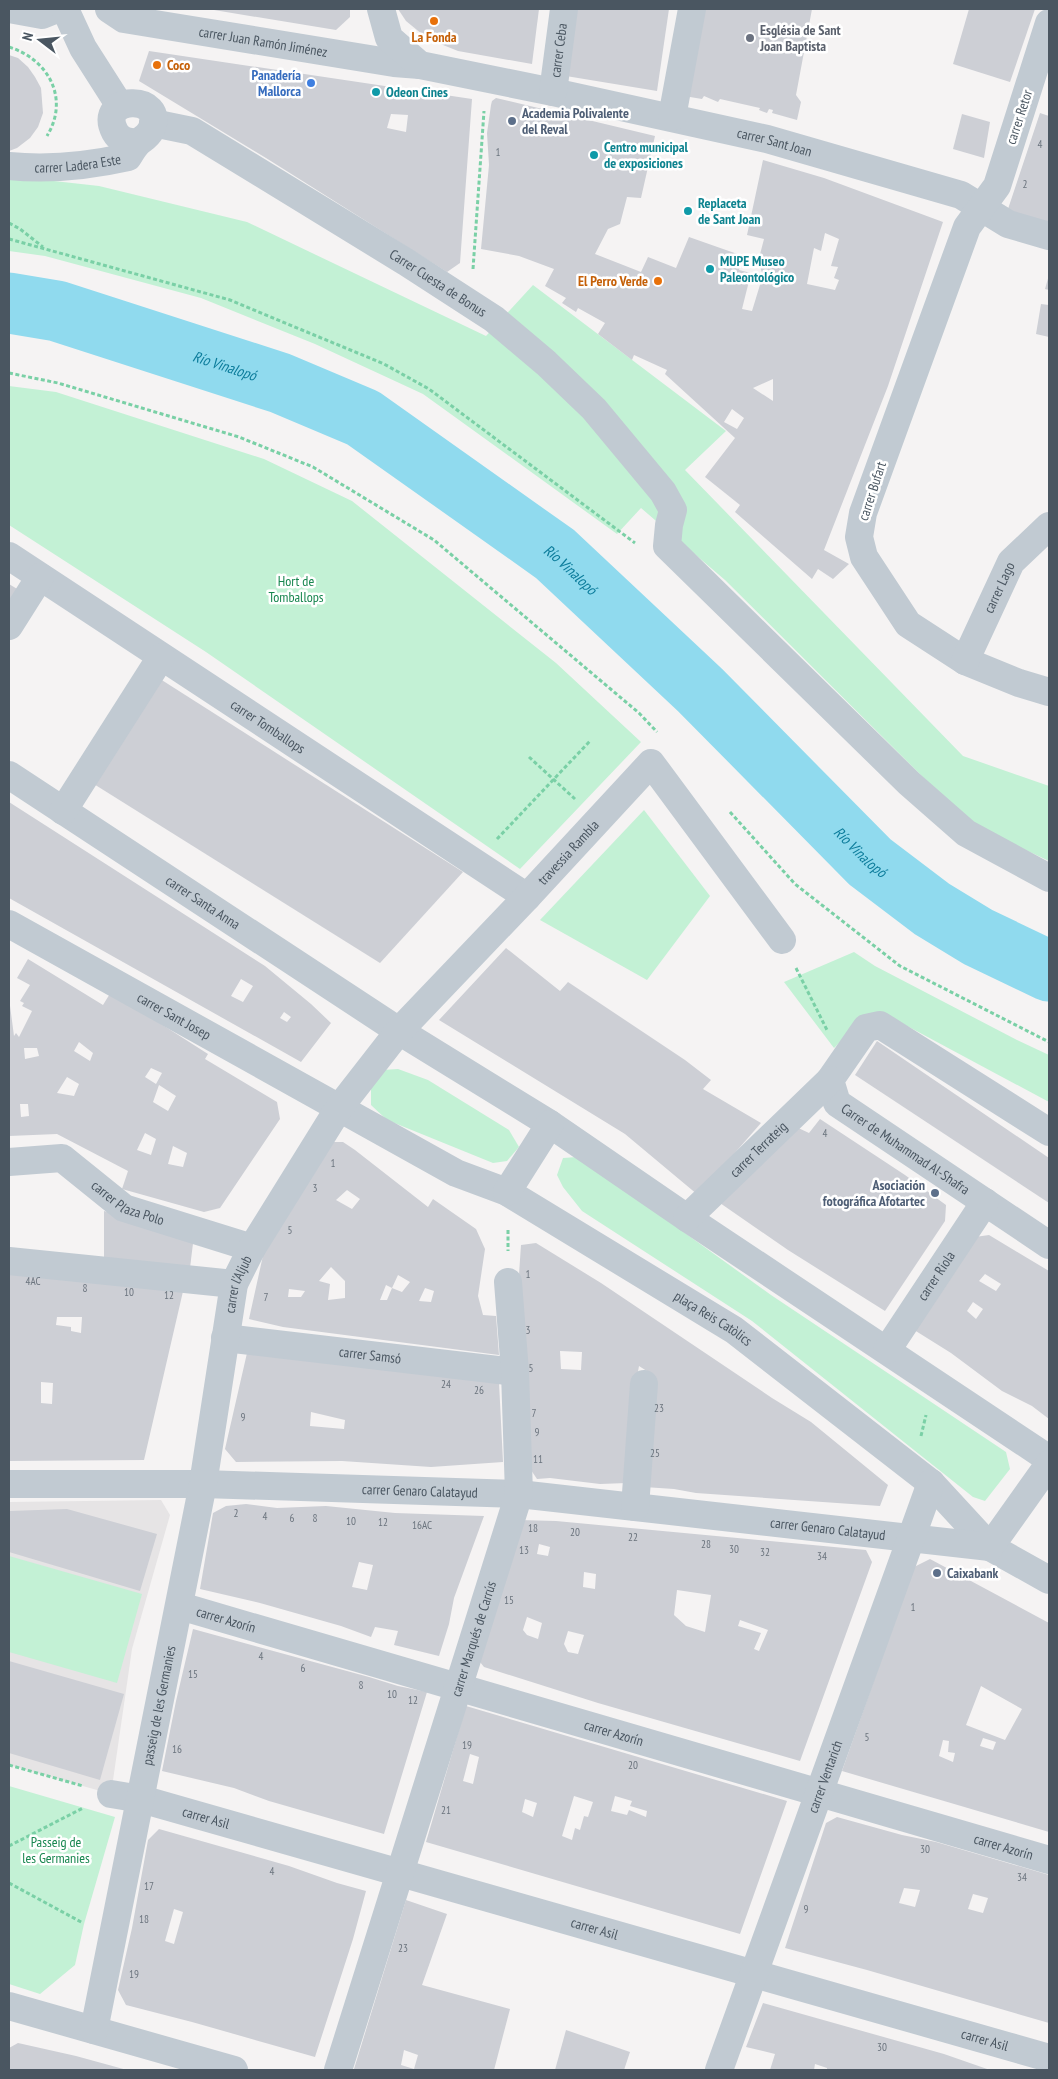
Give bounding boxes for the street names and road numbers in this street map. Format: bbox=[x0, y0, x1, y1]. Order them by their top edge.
street label: carrer Juan Ramón Jiménez bbox=[198, 22, 329, 61]
street label: carrer Ceba bbox=[546, 22, 571, 79]
street label: carrer Retor bbox=[1002, 87, 1036, 147]
street label: carrer Sant Joan bbox=[735, 124, 814, 160]
street label: carrer Ladera Este bbox=[35, 150, 123, 177]
street label: Carrer Cuesta de Bonus bbox=[386, 245, 490, 321]
street label: carrer Bufart bbox=[854, 459, 890, 523]
street label: carrer Lago bbox=[980, 559, 1019, 616]
street label: carrer Tomballops bbox=[227, 695, 309, 758]
street label: travessia Rambla bbox=[534, 816, 603, 889]
street label: carrer Santa Anna bbox=[162, 871, 244, 933]
street label: carrer Sant Josep bbox=[134, 988, 214, 1044]
street label: Carrer de Muhammad Al-Shafra bbox=[838, 1099, 973, 1198]
street label: carrer Terrateig bbox=[726, 1117, 791, 1181]
street label: carrer Plaza Polo bbox=[88, 1176, 167, 1229]
street label: carrer Riola bbox=[913, 1248, 959, 1304]
street label: carrer l'Aljub bbox=[221, 1252, 256, 1314]
street label: plaça Reis Catòlics bbox=[671, 1287, 756, 1350]
street label: carrer Samsó bbox=[338, 1342, 402, 1368]
street label: carrer Genaro Calatayud bbox=[362, 1480, 478, 1502]
street label: carrer Genaro Calatayud bbox=[769, 1513, 886, 1544]
street label: carrer Marqués de Carrús bbox=[447, 1579, 500, 1699]
street label: carrer Azorín bbox=[194, 1602, 258, 1637]
street label: passeig de les Germanies bbox=[138, 1644, 180, 1767]
street label: carrer Azorín bbox=[582, 1716, 646, 1750]
street label: carrer Ventarich bbox=[804, 1738, 846, 1815]
street label: carrer Asil bbox=[180, 1802, 232, 1833]
street label: carrer Azorín bbox=[972, 1830, 1035, 1864]
street label: carrer Asil bbox=[569, 1913, 621, 1944]
street label: carrer Asil bbox=[959, 2024, 1011, 2055]

